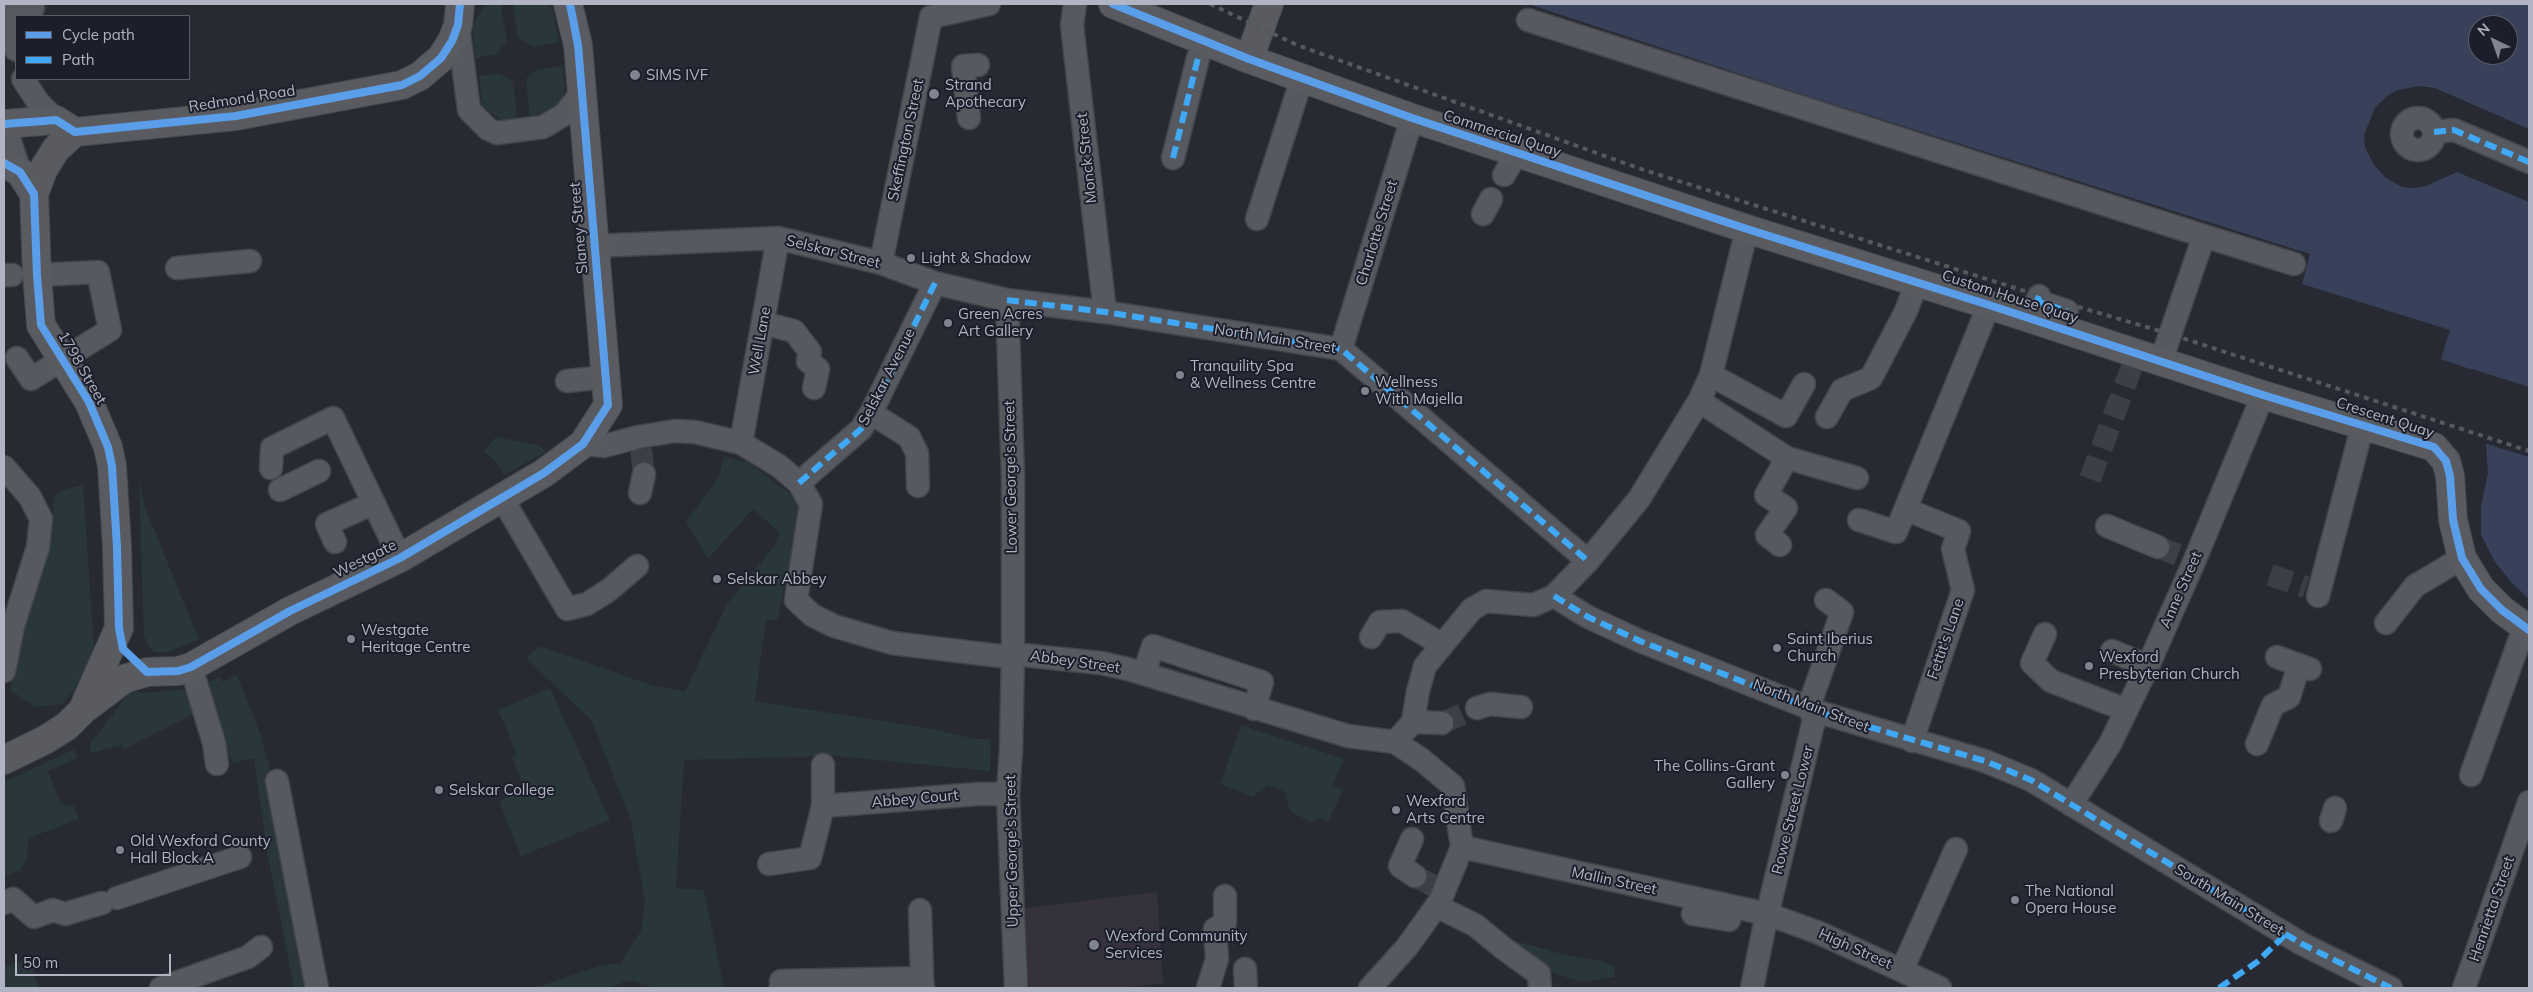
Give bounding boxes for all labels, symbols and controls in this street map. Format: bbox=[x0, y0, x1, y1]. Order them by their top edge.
legend bbox=[15, 15, 190, 80]
north arrow bbox=[2468, 15, 2518, 65]
text: N bbox=[2474, 19, 2494, 40]
text: Cycle path bbox=[62, 25, 135, 44]
text: Path bbox=[62, 50, 94, 69]
place label: SIMS IVF bbox=[646, 66, 708, 84]
marker: SIMS IVF bbox=[628, 68, 642, 82]
place label: Strand Apothecary bbox=[945, 76, 1026, 111]
street label: Skeffington Street bbox=[884, 77, 928, 203]
street label: Redmond Road bbox=[187, 82, 297, 116]
marker: Strand Apothecary bbox=[927, 87, 941, 101]
street label: Commercial Quay bbox=[1441, 106, 1563, 162]
street label: Monck Street bbox=[1073, 112, 1101, 204]
street label: Charlotte Street bbox=[1352, 178, 1402, 288]
street label: Slaney Street bbox=[566, 181, 592, 275]
street label: Selskar Street bbox=[784, 232, 882, 272]
place label: Light & Shadow bbox=[921, 249, 1031, 267]
marker: Light & Shadow bbox=[905, 252, 917, 264]
street label: Custom House Quay bbox=[1940, 266, 2080, 328]
street label: Well Lane bbox=[745, 305, 775, 377]
place label: Green Acres Art Gallery bbox=[958, 305, 1043, 340]
marker: Green Acres Art Gallery bbox=[942, 317, 954, 329]
street label: North Main Street bbox=[1213, 320, 1337, 358]
street label: Selskar Avenue bbox=[855, 325, 919, 429]
street label: 1798 Street bbox=[54, 328, 110, 408]
place label: Tranquility Spa & Wellness Centre bbox=[1190, 357, 1316, 392]
marker: Tranquility Spa & Wellness Centre bbox=[1174, 369, 1186, 381]
place label: Wellness With Majella bbox=[1375, 373, 1463, 408]
marker: Wellness With Majella bbox=[1359, 385, 1371, 397]
street label: Crescent Quay bbox=[2334, 394, 2436, 442]
street label: Lower George's Street bbox=[1001, 400, 1021, 554]
street label: Westgate bbox=[331, 536, 399, 582]
street label: Anne Street bbox=[2156, 549, 2206, 631]
place label: Selskar Abbey bbox=[727, 570, 827, 588]
marker: Selskar Abbey bbox=[711, 573, 723, 585]
street label: Fettit's Lane bbox=[1924, 596, 1968, 682]
place label: Westgate Heritage Centre bbox=[361, 621, 470, 656]
place label: Saint Iberius Church bbox=[1787, 630, 1873, 665]
marker: Westgate Heritage Centre bbox=[345, 633, 357, 645]
marker: Saint Iberius Church bbox=[1771, 642, 1783, 654]
street label: Abbey Street bbox=[1029, 647, 1121, 677]
place label: Wexford Presbyterian Church bbox=[2099, 648, 2240, 683]
marker: Wexford Presbyterian Church bbox=[2083, 660, 2095, 672]
street label: North Main Street bbox=[1750, 676, 1872, 736]
street label: Rowe Street Lower bbox=[1768, 744, 1818, 876]
place label: The Collins-Grant Gallery bbox=[1654, 757, 1775, 792]
marker: The Collins-Grant Gallery bbox=[1779, 769, 1791, 781]
street label: Upper George's Street bbox=[1002, 774, 1022, 928]
place label: Selskar College bbox=[449, 781, 554, 799]
marker: Selskar College bbox=[433, 784, 445, 796]
street label: Abbey Court bbox=[871, 786, 959, 812]
place label: Wexford Arts Centre bbox=[1406, 792, 1485, 827]
marker: Wexford Arts Centre bbox=[1390, 804, 1402, 816]
place label: Old Wexford County Hall Block A bbox=[130, 832, 271, 867]
marker: Old Wexford County Hall Block A bbox=[114, 844, 126, 856]
street label: Henrietta Street bbox=[2466, 854, 2518, 964]
street label: South Main Street bbox=[2171, 860, 2287, 940]
street label: Mallin Street bbox=[1570, 863, 1658, 899]
place label: The National Opera House bbox=[2025, 882, 2116, 917]
marker: The National Opera House bbox=[2009, 894, 2021, 906]
street label: High Street bbox=[1816, 925, 1894, 973]
place label: Wexford Community Services bbox=[1105, 927, 1248, 962]
marker: Wexford Community Services bbox=[1087, 938, 1101, 952]
scale bar bbox=[18, 944, 174, 976]
text: 50 m bbox=[23, 953, 58, 972]

